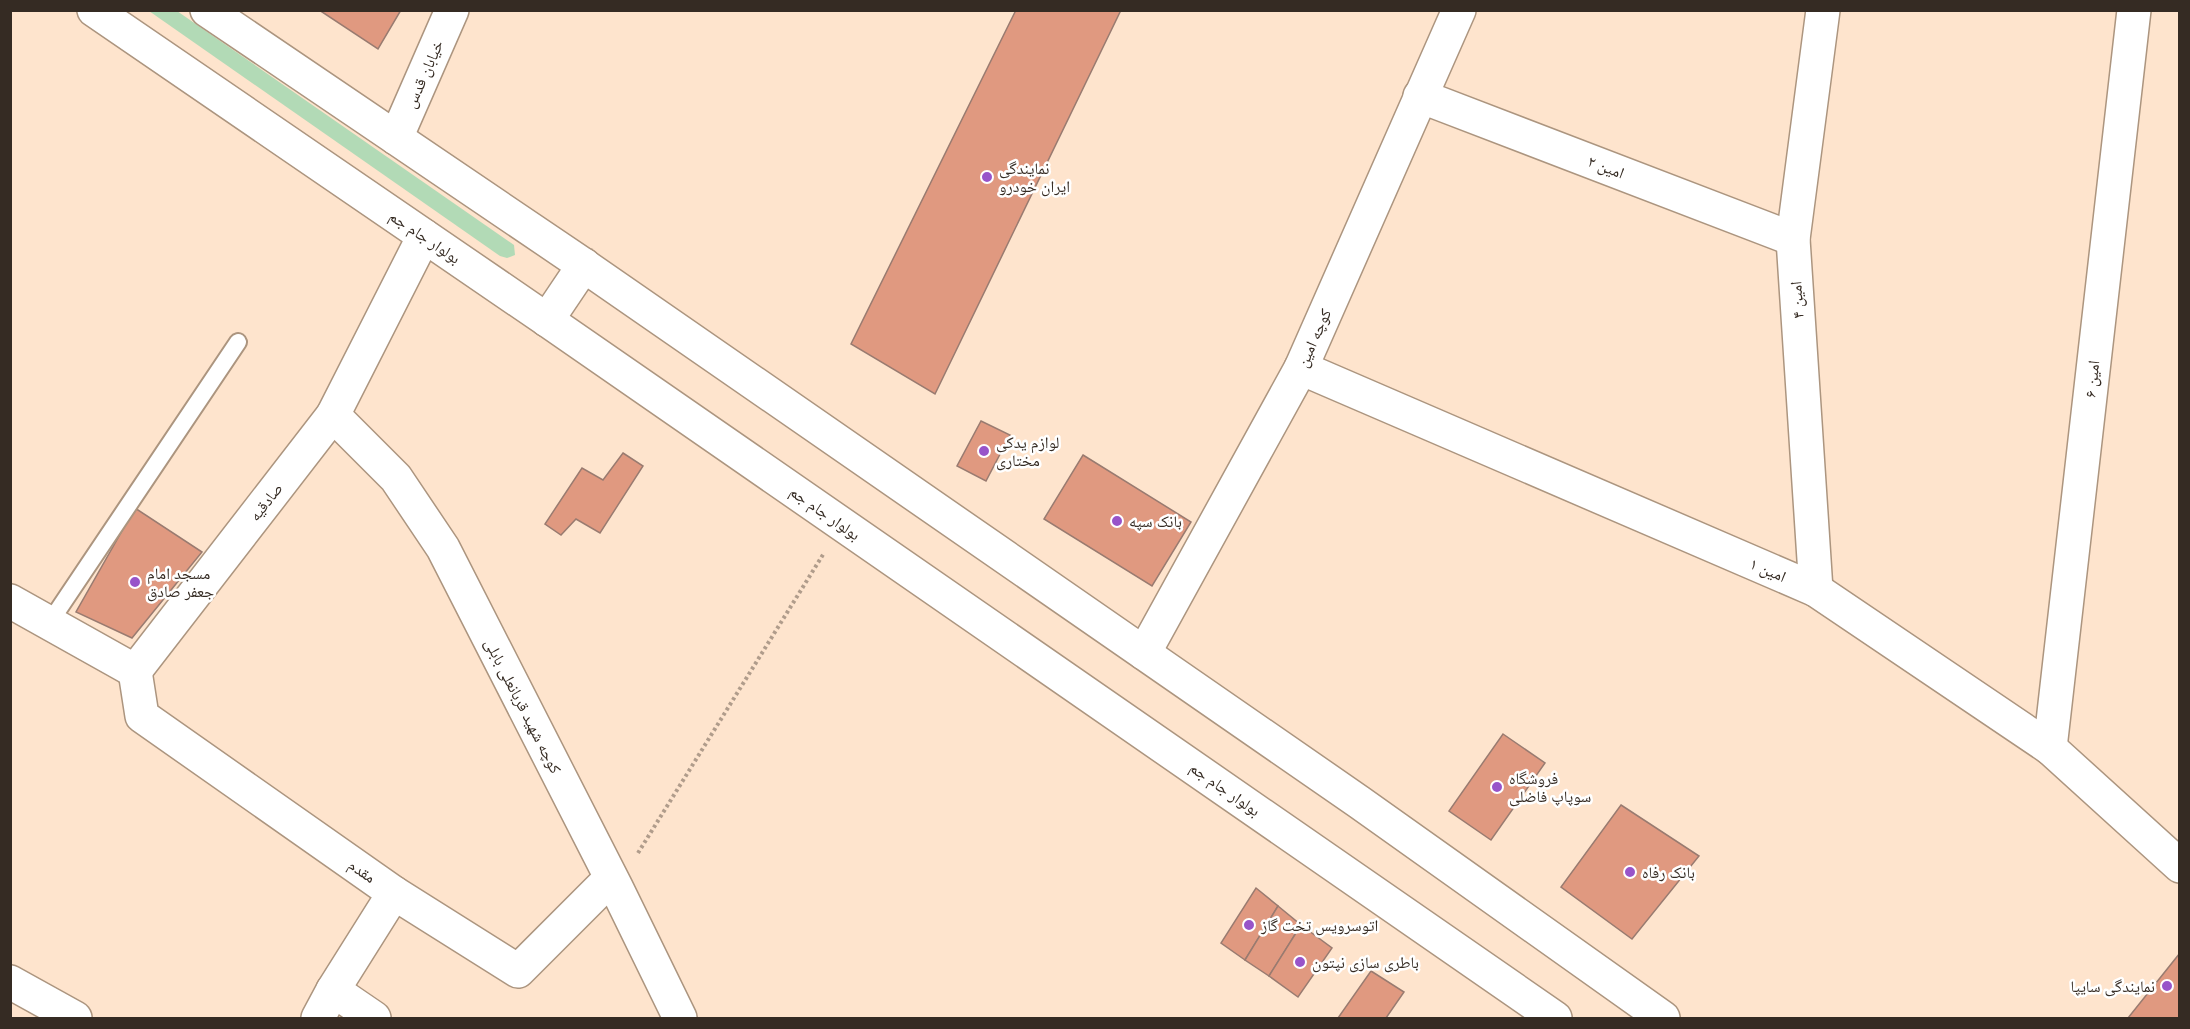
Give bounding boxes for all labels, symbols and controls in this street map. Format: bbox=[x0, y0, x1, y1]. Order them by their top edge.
street label: خیابان قدس bbox=[400, 37, 448, 111]
street label: امین ۲ bbox=[1585, 150, 1627, 184]
place label: نمایندگی ایران خودرو bbox=[999, 158, 1070, 197]
marker: نمایندگی ایران خودرو bbox=[980, 170, 994, 184]
street label: بولوار جام جم bbox=[385, 205, 465, 269]
street label: امین ۴ bbox=[1785, 281, 1809, 319]
street label: کوچه امین bbox=[1292, 305, 1336, 371]
street label: امین ۶ bbox=[2080, 359, 2104, 399]
place label: لوازم یدکی مختاری bbox=[996, 432, 1060, 471]
marker: لوازم یدکی مختاری bbox=[977, 444, 991, 458]
street label: صادقیه bbox=[244, 479, 288, 525]
street label: بولوار جام جم bbox=[786, 481, 864, 545]
place label: بانک سپه bbox=[1129, 511, 1182, 532]
marker: بانک سپه bbox=[1110, 514, 1124, 528]
street label: امین ۱ bbox=[1747, 553, 1789, 587]
place label: مسجد امام جعفر صادق bbox=[147, 563, 214, 602]
marker: مسجد امام جعفر صادق bbox=[128, 575, 142, 589]
street label: کوچه شهید قربانعلی بابلی bbox=[480, 635, 566, 778]
street label: بولوار جام جم bbox=[1186, 757, 1264, 821]
place label: فروشگاه سوپاپ فاضلی bbox=[1509, 768, 1591, 807]
marker: فروشگاه سوپاپ فاضلی bbox=[1490, 780, 1504, 794]
street label: مقدم bbox=[344, 854, 380, 888]
place label: بانک رفاه bbox=[1642, 862, 1695, 883]
marker: بانک رفاه bbox=[1623, 865, 1637, 879]
place label: اتوسرویس تخت گاز bbox=[1260, 915, 1378, 936]
marker: اتوسرویس تخت گاز bbox=[1242, 918, 1256, 932]
place label: باطری سازی نپتون bbox=[1312, 952, 1419, 973]
marker: باطری سازی نپتون bbox=[1293, 955, 1307, 969]
place label: نمایندگی سایپا bbox=[2071, 976, 2155, 997]
marker: نمایندگی سایپا bbox=[2160, 979, 2174, 993]

